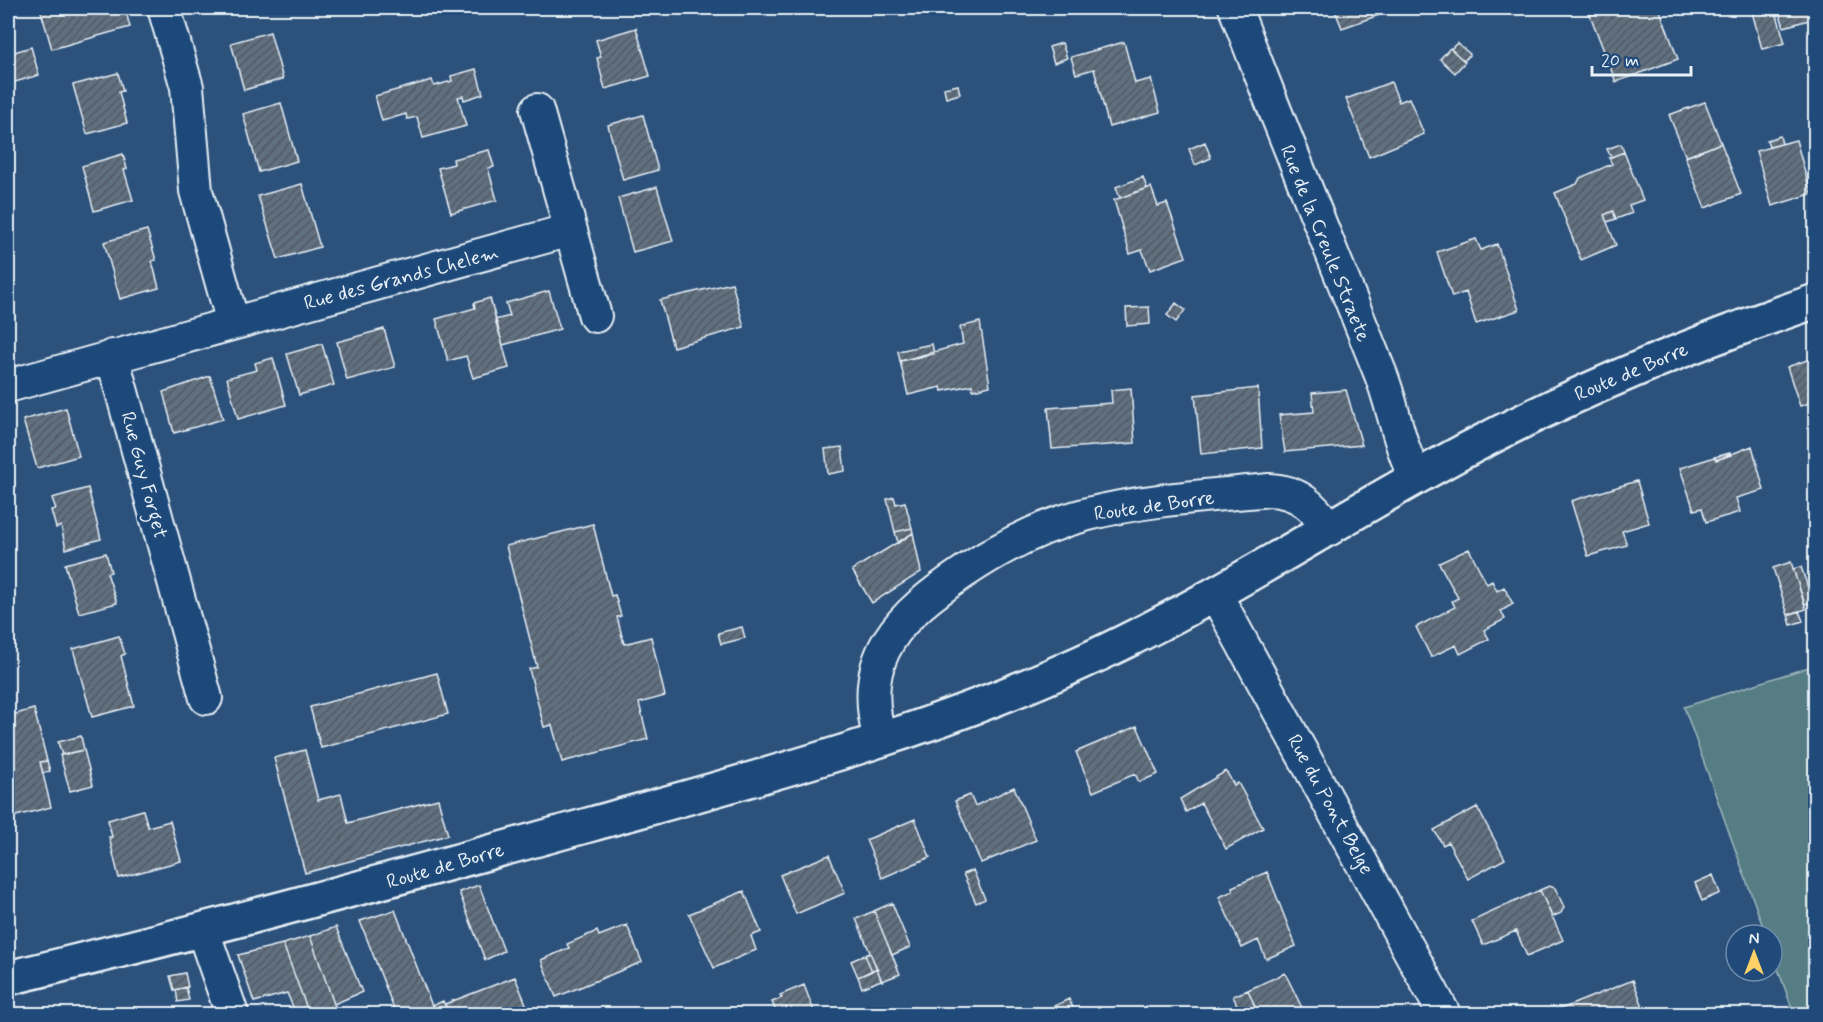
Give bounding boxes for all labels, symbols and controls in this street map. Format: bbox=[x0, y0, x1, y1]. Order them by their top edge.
scale bar bbox=[1592, 39, 1691, 77]
text: 20 m bbox=[1601, 49, 1639, 73]
street label: Rue de la Creule Straete bbox=[1273, 141, 1376, 346]
street label: Rue des Grands Chelem bbox=[301, 239, 502, 317]
street label: Route de Borre bbox=[1571, 336, 1693, 408]
street label: Rue Guy Forget bbox=[112, 409, 174, 543]
street label: Route de Borre bbox=[1092, 485, 1216, 528]
street label: Rue du Pont Belge bbox=[1280, 730, 1379, 880]
street label: Route de Borre bbox=[383, 837, 507, 896]
north arrow bbox=[1724, 923, 1784, 983]
text: N bbox=[1749, 929, 1759, 950]

